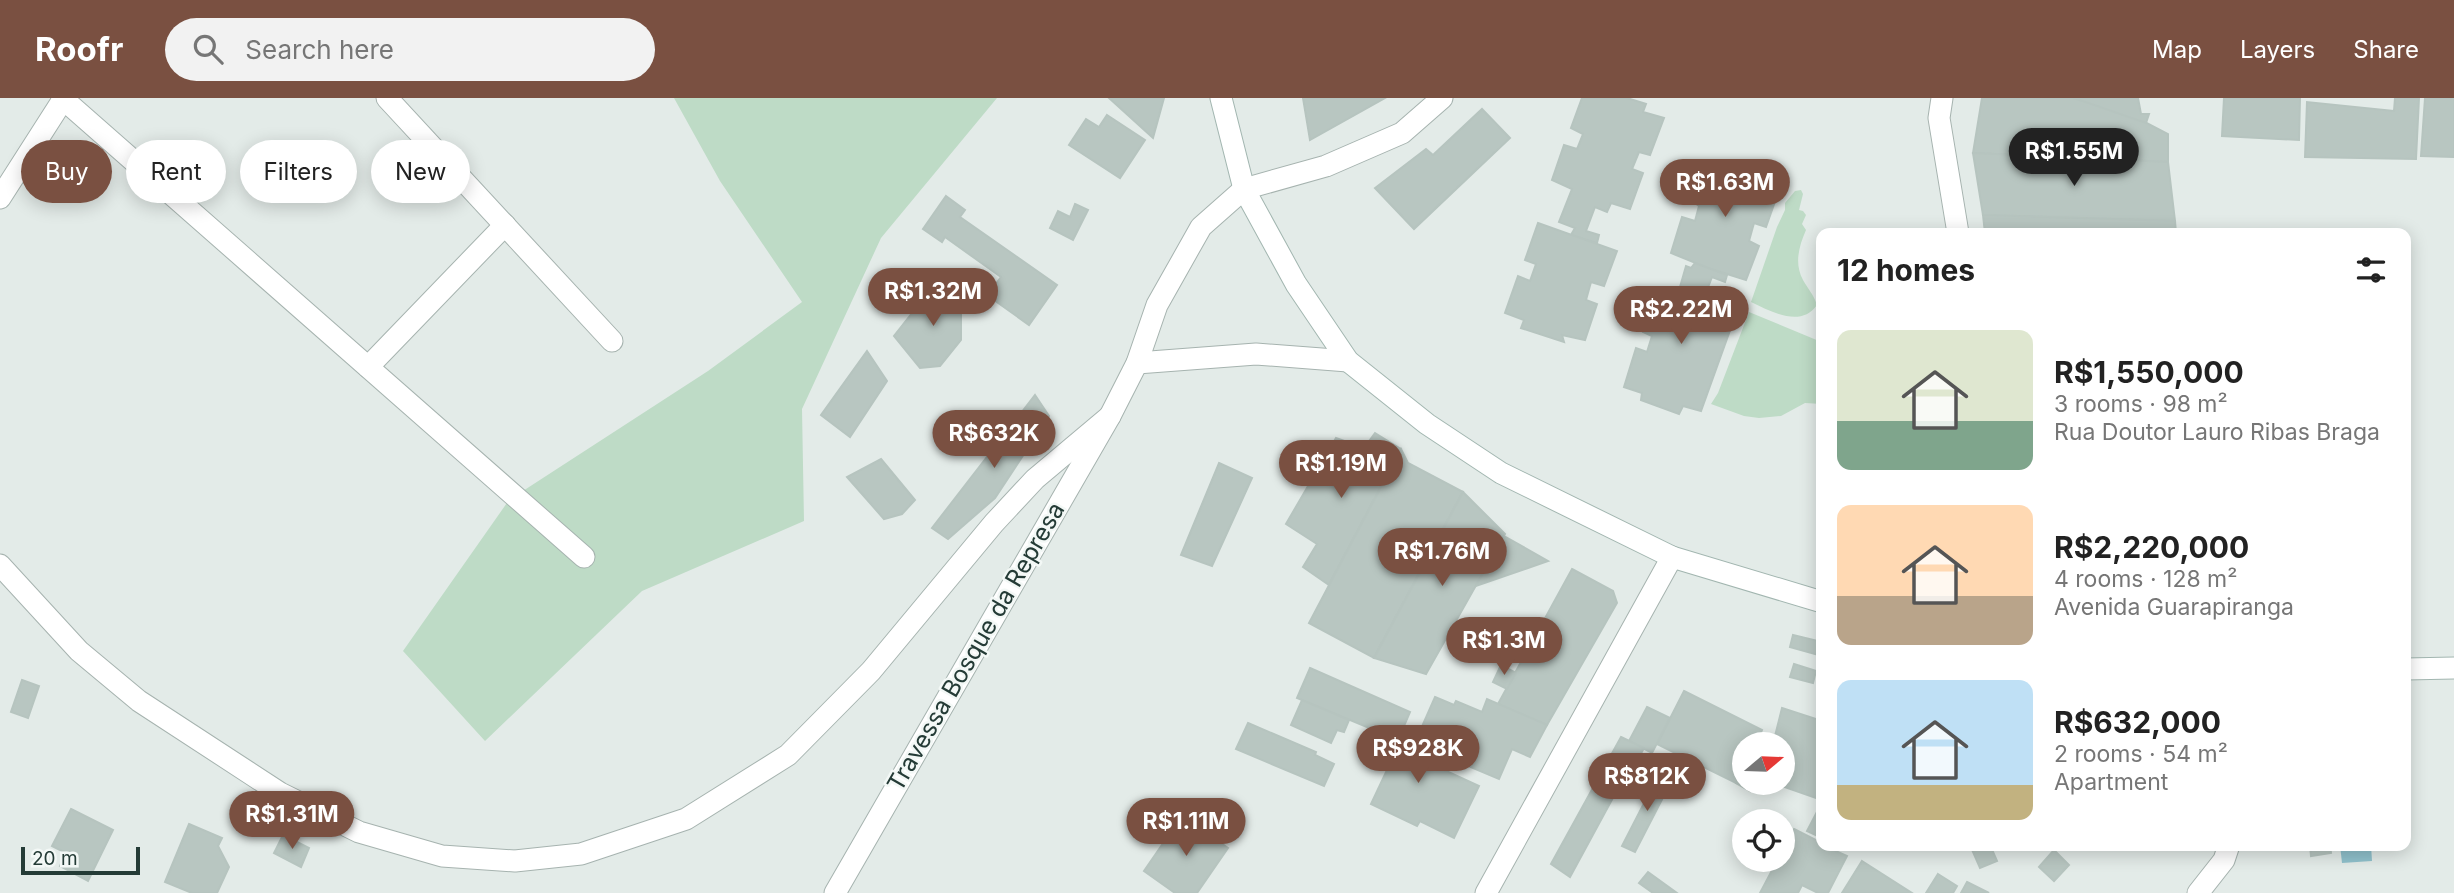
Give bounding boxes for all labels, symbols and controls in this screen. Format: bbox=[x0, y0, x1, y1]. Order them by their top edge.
search box bbox=[165, 18, 655, 81]
text: Roofr bbox=[35, 29, 123, 69]
icon: search bbox=[189, 30, 227, 68]
text: Search here bbox=[245, 34, 394, 65]
text: Map bbox=[2152, 35, 2202, 64]
text: Layers bbox=[2240, 35, 2315, 64]
text: Share bbox=[2353, 35, 2419, 64]
pin: R$1.55M bbox=[2009, 129, 2139, 188]
text: R$1.55M bbox=[2025, 137, 2123, 165]
chip: Buy bbox=[21, 140, 112, 203]
chip: Rent bbox=[126, 140, 226, 203]
chip: Filters bbox=[240, 140, 357, 203]
chip: New bbox=[371, 140, 470, 203]
pin: R$1.63M bbox=[1660, 159, 1790, 219]
text: R$1.63M bbox=[1676, 168, 1774, 196]
icon: filters bbox=[2352, 251, 2390, 289]
text: 12 homes bbox=[1837, 252, 1975, 288]
pin: R$1.32M bbox=[868, 268, 998, 328]
text: R$1.32M bbox=[884, 277, 982, 305]
pin: R$2.22M bbox=[1616, 286, 1746, 346]
text: R$2.22M bbox=[1630, 295, 1732, 323]
text: R$1,550,000 bbox=[2054, 354, 2244, 390]
icon: home bbox=[1893, 358, 1977, 442]
text: 3 rooms · 98 m² bbox=[2054, 390, 2228, 418]
pin: R$632K bbox=[937, 410, 1051, 470]
text: Rua Doutor Lauro Ribas Braga bbox=[2054, 418, 2380, 446]
text: R$632K bbox=[949, 419, 1039, 447]
pin: R$1.19M bbox=[1276, 440, 1406, 500]
text: R$1.19M bbox=[1295, 449, 1387, 477]
street label: Travessa Bosque da Represa bbox=[881, 497, 1070, 796]
pin: R$1.76M bbox=[1377, 528, 1507, 588]
text: R$2,220,000 bbox=[2054, 529, 2249, 565]
icon: home bbox=[1893, 533, 1977, 617]
text: R$1.76M bbox=[1394, 537, 1490, 565]
text: 4 rooms · 128 m² bbox=[2054, 565, 2237, 593]
text: Avenida Guarapiranga bbox=[2054, 593, 2294, 621]
pin: R$1.3M bbox=[1447, 618, 1561, 677]
text: R$1.3M bbox=[1462, 626, 1546, 654]
text: R$632,000 bbox=[2054, 704, 2221, 740]
icon: home bbox=[1893, 708, 1977, 792]
pin: R$928K bbox=[1361, 726, 1475, 785]
north arrow bbox=[1732, 732, 1796, 794]
map controls bbox=[1732, 732, 1795, 872]
text: R$928K bbox=[1372, 734, 1464, 762]
text: 2 rooms · 54 m² bbox=[2054, 740, 2228, 768]
pin: R$812K bbox=[1590, 754, 1704, 813]
text: R$812K bbox=[1604, 762, 1690, 790]
text: Apartment bbox=[2054, 768, 2168, 796]
pin: R$1.31M bbox=[227, 792, 357, 851]
pin: R$1.11M bbox=[1121, 798, 1251, 858]
text: R$1.31M bbox=[245, 800, 339, 828]
text: R$1.11M bbox=[1143, 807, 1229, 835]
button: locate bbox=[1732, 809, 1795, 872]
scale bar bbox=[21, 844, 140, 876]
text: 20 m bbox=[32, 847, 78, 870]

